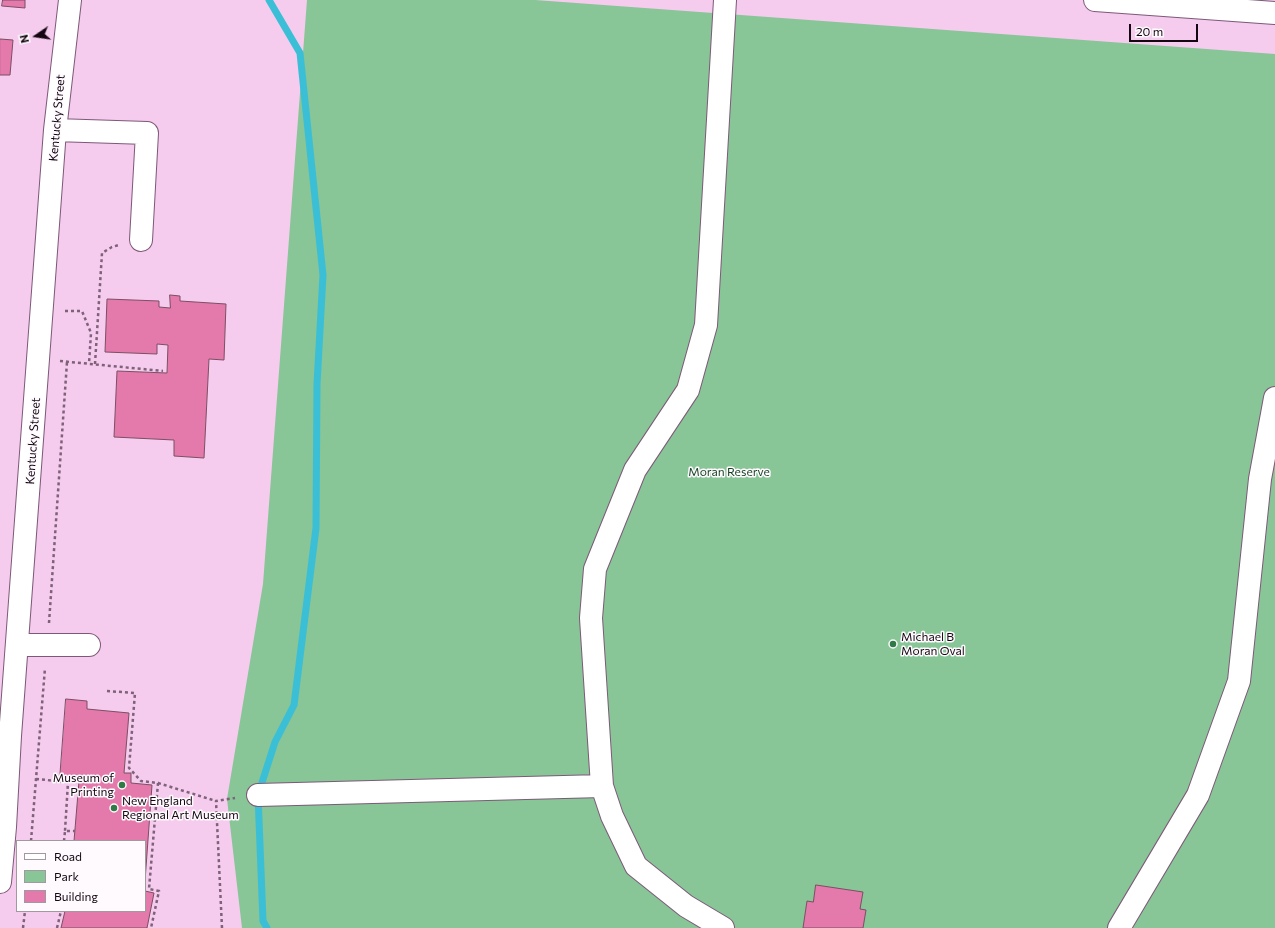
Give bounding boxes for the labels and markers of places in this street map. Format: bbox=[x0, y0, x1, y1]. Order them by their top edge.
place label: Michael B Moran Oval bbox=[901, 630, 965, 658]
marker: Michael B Moran Oval bbox=[888, 639, 898, 649]
place label: Museum of Printing bbox=[53, 771, 114, 799]
marker: Museum of Printing bbox=[117, 780, 127, 790]
place label: New England Regional Art Museum bbox=[122, 794, 239, 822]
marker: New England Regional Art Museum bbox=[109, 803, 119, 813]

